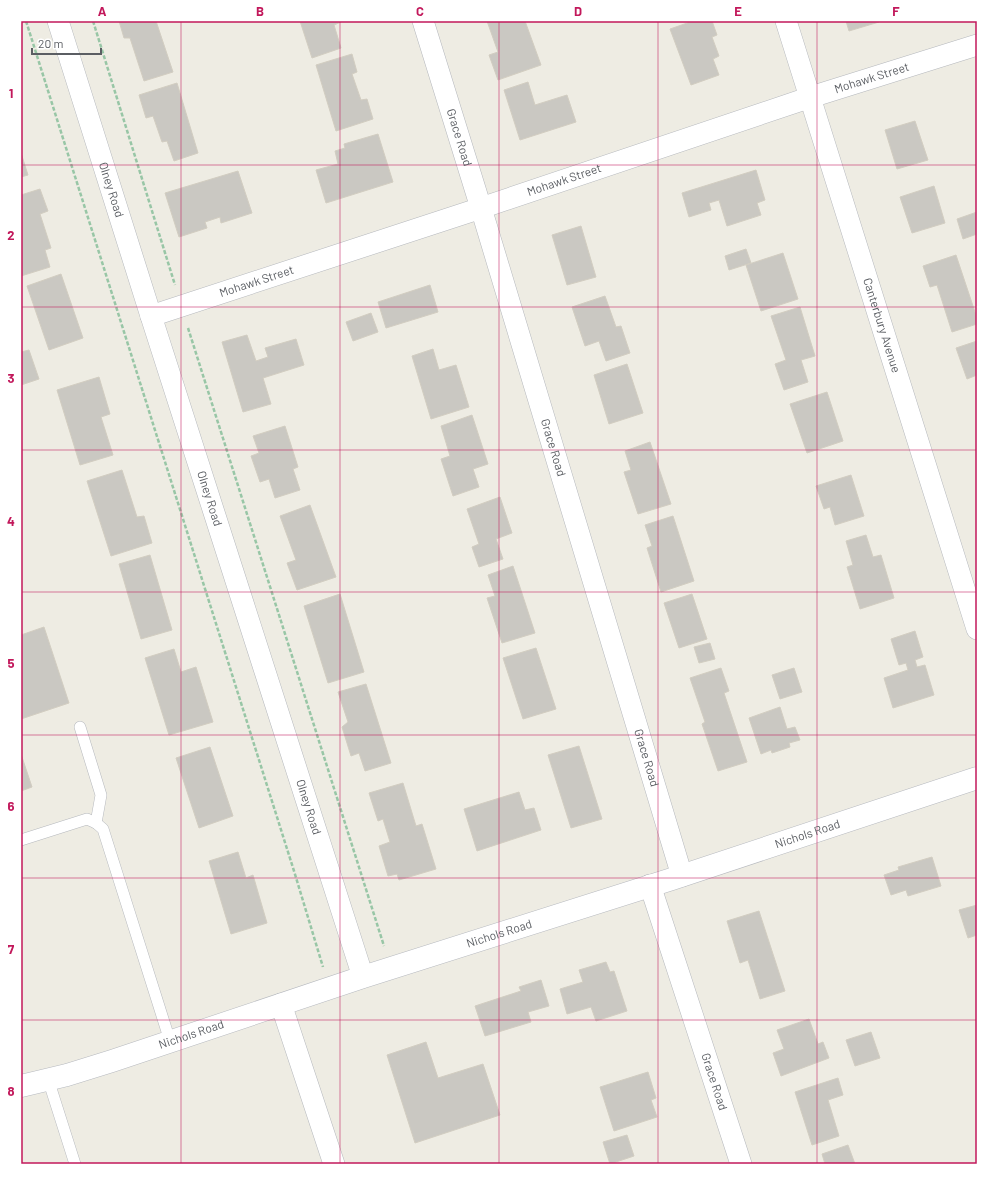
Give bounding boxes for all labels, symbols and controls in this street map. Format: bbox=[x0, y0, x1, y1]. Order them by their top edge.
text: A bbox=[98, 3, 107, 19]
text: B bbox=[256, 3, 264, 19]
text: C bbox=[416, 3, 424, 19]
text: D bbox=[574, 3, 582, 19]
text: E bbox=[734, 3, 742, 19]
text: F bbox=[892, 3, 900, 19]
scale bar bbox=[32, 30, 101, 56]
text: 20 m bbox=[38, 36, 64, 50]
street label: Mohawk Street bbox=[832, 59, 910, 95]
text: 1 bbox=[9, 85, 13, 101]
street label: Grace Road bbox=[445, 107, 476, 168]
street label: Olney Road bbox=[97, 160, 127, 219]
street label: Mohawk Street bbox=[525, 160, 603, 198]
text: 2 bbox=[7, 227, 15, 243]
street label: Mohawk Street bbox=[217, 262, 295, 299]
street label: Canterbury Avenue bbox=[861, 276, 904, 374]
text: 3 bbox=[7, 370, 15, 386]
street label: Grace Road bbox=[539, 417, 569, 478]
street label: Olney Road bbox=[195, 469, 226, 528]
text: 4 bbox=[7, 513, 15, 529]
text: 5 bbox=[7, 655, 15, 671]
street label: Grace Road bbox=[632, 727, 663, 788]
street label: Olney Road bbox=[294, 777, 325, 836]
text: 6 bbox=[8, 798, 15, 814]
street label: Nichols Road bbox=[773, 816, 842, 851]
street label: Nichols Road bbox=[464, 916, 533, 950]
text: 7 bbox=[8, 941, 15, 957]
street label: Nichols Road bbox=[157, 1016, 225, 1051]
street label: Grace Road bbox=[699, 1051, 731, 1112]
text: 8 bbox=[7, 1083, 15, 1099]

